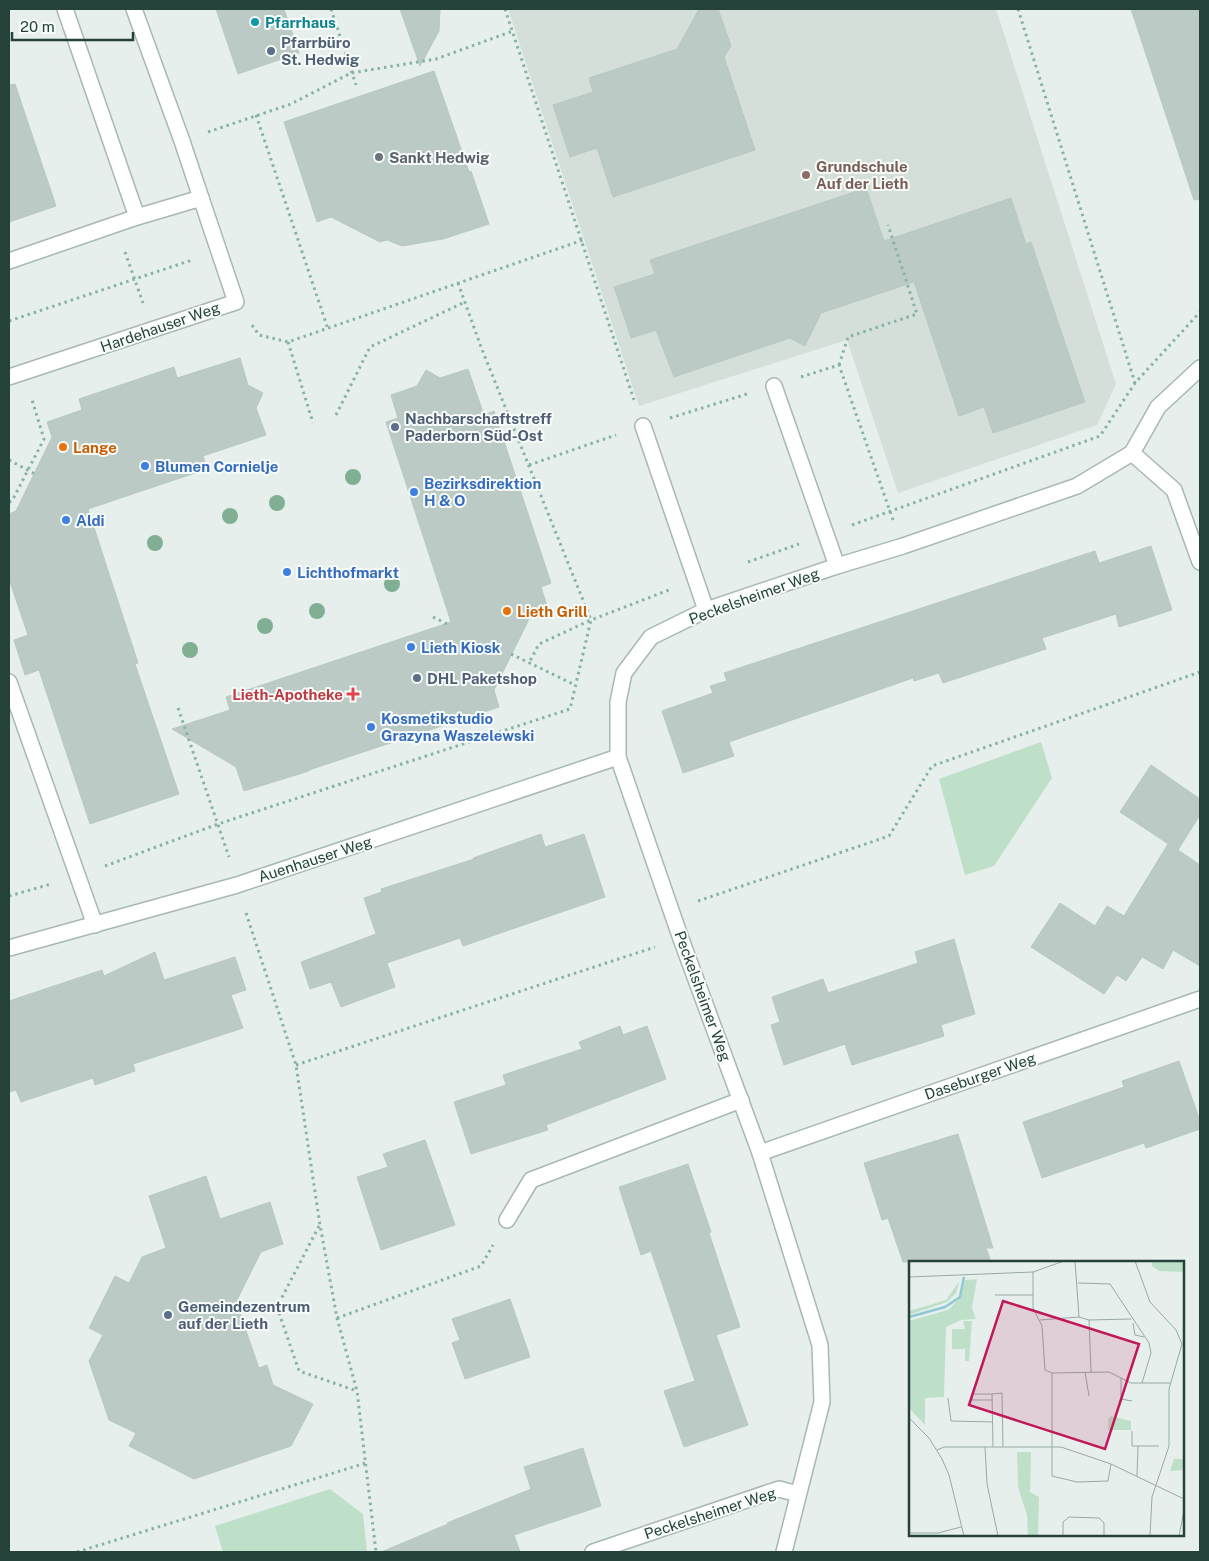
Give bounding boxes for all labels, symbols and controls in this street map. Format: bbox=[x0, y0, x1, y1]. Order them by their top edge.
scale bar bbox=[12, 10, 134, 42]
place label: Pfarrhaus bbox=[265, 14, 336, 31]
marker: Pfarrhaus bbox=[249, 16, 261, 28]
text: 20 m bbox=[20, 18, 55, 35]
place label: Pfarrbüro St. Hedwig bbox=[281, 34, 360, 68]
marker: Pfarrbüro St. Hedwig bbox=[265, 45, 277, 57]
place label: Sankt Hedwig bbox=[389, 149, 490, 166]
marker: Sankt Hedwig bbox=[373, 151, 385, 163]
place label: Grundschule Auf der Lieth bbox=[816, 158, 909, 192]
marker: Grundschule Auf der Lieth bbox=[800, 169, 812, 181]
street label: Hardehauser Weg bbox=[98, 299, 222, 355]
place label: Nachbarschaftstreff Paderborn Süd-Ost bbox=[405, 410, 552, 444]
marker: Nachbarschaftstreff Paderborn Süd-Ost bbox=[389, 421, 401, 433]
place label: Lange bbox=[73, 439, 117, 456]
marker: Lange bbox=[57, 441, 69, 453]
place label: Blumen Cornielje bbox=[155, 458, 278, 475]
marker: Blumen Cornielje bbox=[139, 460, 151, 472]
place label: Bezirksdirektion H & O bbox=[424, 475, 541, 509]
marker: Bezirksdirektion H & O bbox=[408, 486, 420, 498]
place label: Aldi bbox=[76, 512, 105, 529]
marker: Aldi bbox=[60, 514, 72, 526]
place label: Lichthofmarkt bbox=[297, 564, 399, 581]
street label: Peckelsheimer Weg bbox=[687, 565, 821, 627]
marker: Lichthofmarkt bbox=[281, 566, 293, 578]
place label: Lieth Grill bbox=[517, 603, 588, 620]
marker: Lieth Grill bbox=[501, 605, 513, 617]
place label: Lieth Kiosk bbox=[421, 639, 501, 656]
marker: Lieth Kiosk bbox=[405, 641, 417, 653]
place label: DHL Paketshop bbox=[427, 670, 537, 687]
marker: DHL Paketshop bbox=[411, 672, 423, 684]
place label: Lieth-Apotheke bbox=[232, 686, 343, 703]
marker: Lieth-Apotheke bbox=[347, 688, 359, 700]
place label: Kosmetikstudio Grazyna Waszelewski bbox=[381, 710, 534, 744]
marker: Kosmetikstudio Grazyna Waszelewski bbox=[365, 721, 377, 733]
street label: Auenhauser Weg bbox=[256, 833, 374, 885]
street label: Peckelsheimer Weg bbox=[672, 929, 734, 1063]
street label: Daseburger Weg bbox=[922, 1049, 1038, 1103]
inset map bbox=[909, 1261, 1184, 1536]
place label: Gemeindezentrum auf der Lieth bbox=[178, 1298, 310, 1332]
marker: Gemeindezentrum auf der Lieth bbox=[162, 1309, 174, 1321]
street label: Peckelsheimer Weg bbox=[642, 1484, 778, 1542]

